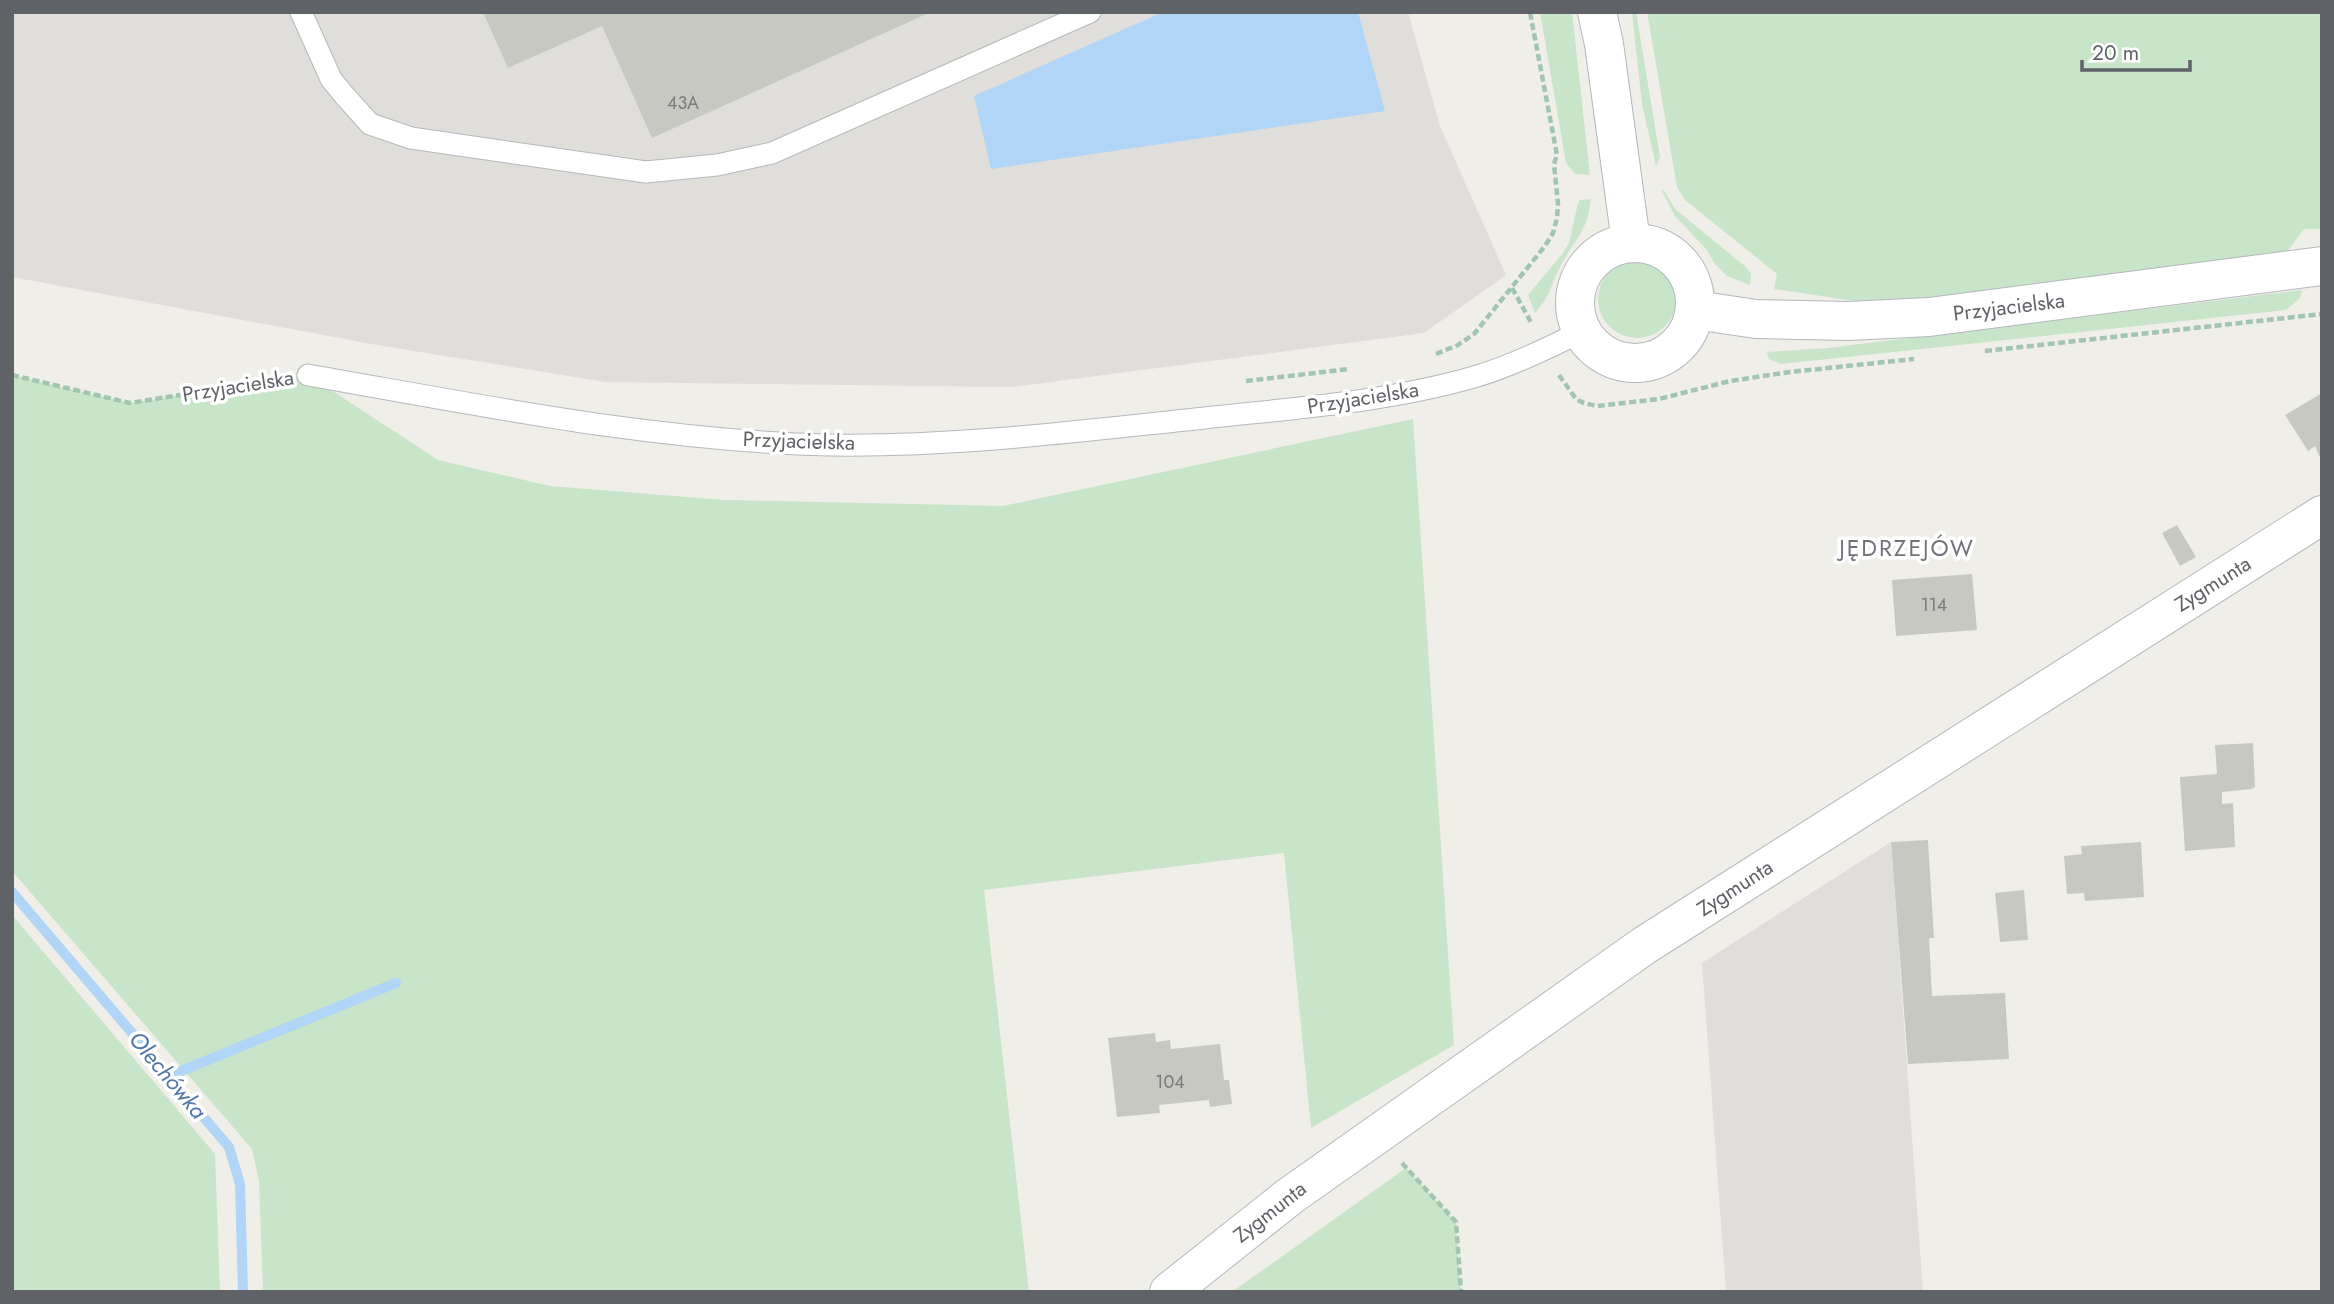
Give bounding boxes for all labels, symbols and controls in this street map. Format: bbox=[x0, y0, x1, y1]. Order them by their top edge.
scale bar bbox=[2082, 28, 2190, 72]
text: 20 m bbox=[2092, 38, 2139, 68]
house number: 43A bbox=[667, 90, 699, 116]
street label: Przyjacielska bbox=[1951, 285, 2067, 329]
street label: Przyjacielska bbox=[180, 362, 296, 410]
street label: Przyjacielska bbox=[1305, 374, 1421, 422]
street label: Przyjacielska bbox=[742, 424, 856, 458]
district label: JĘDRZEJÓW bbox=[1836, 531, 1975, 565]
street label: Zygmunta bbox=[2169, 549, 2257, 619]
house number: 114 bbox=[1921, 592, 1947, 618]
street label: Zygmunta bbox=[1691, 852, 1779, 924]
water label: Olechówka bbox=[121, 1023, 215, 1127]
house number: 104 bbox=[1155, 1069, 1185, 1095]
street label: Zygmunta bbox=[1227, 1174, 1313, 1250]

